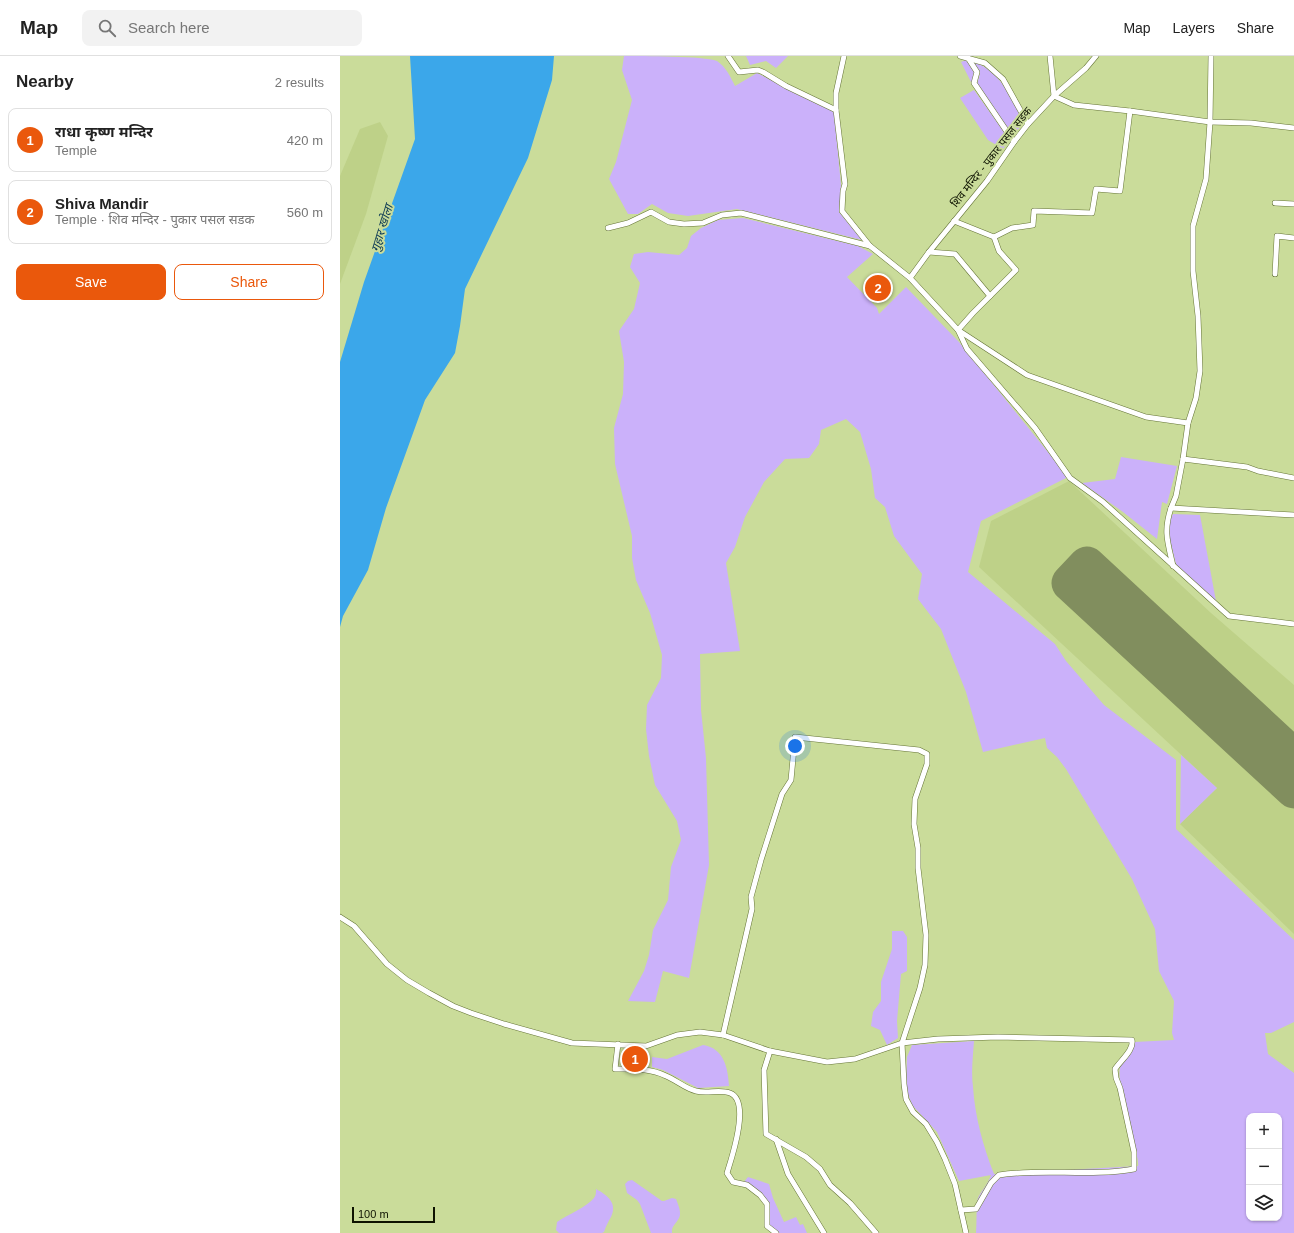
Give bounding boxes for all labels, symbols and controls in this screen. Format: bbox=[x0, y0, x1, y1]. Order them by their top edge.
search box bbox=[82, 10, 362, 46]
text: Map bbox=[20, 17, 58, 38]
icon: search bbox=[96, 17, 118, 39]
text: Search here bbox=[128, 19, 210, 36]
text: Map bbox=[1123, 20, 1151, 36]
text: Layers bbox=[1173, 20, 1215, 36]
text: Share bbox=[1237, 20, 1274, 36]
text: Nearby bbox=[16, 72, 74, 91]
text: 2 results bbox=[275, 75, 324, 90]
street label: शिव मन्दिर - पुकार पसल सडक bbox=[948, 104, 1035, 210]
text: राधा कृष्ण मन्दिर bbox=[55, 123, 153, 140]
text: 1 bbox=[26, 133, 34, 148]
text: 420 m bbox=[287, 133, 323, 148]
text: Temple bbox=[55, 143, 97, 158]
text: Shiva Mandir bbox=[55, 195, 148, 212]
water label: गुहार खोला bbox=[368, 200, 398, 254]
text: 2 bbox=[26, 205, 34, 220]
text: 560 m bbox=[287, 205, 323, 220]
text: Temple · शिव मन्दिर - पुकार पसल सडक bbox=[55, 212, 254, 227]
button: Save bbox=[16, 264, 166, 300]
button: Share bbox=[174, 264, 324, 300]
pin: 2 bbox=[865, 273, 891, 303]
your location bbox=[785, 736, 805, 756]
pin: 1 bbox=[622, 1044, 648, 1074]
map controls bbox=[1246, 1113, 1282, 1221]
button: + bbox=[1246, 1113, 1282, 1149]
button: − bbox=[1246, 1149, 1282, 1185]
button: layers bbox=[1246, 1185, 1282, 1221]
scale bar bbox=[352, 1205, 435, 1224]
text: 100 m bbox=[358, 1208, 389, 1220]

